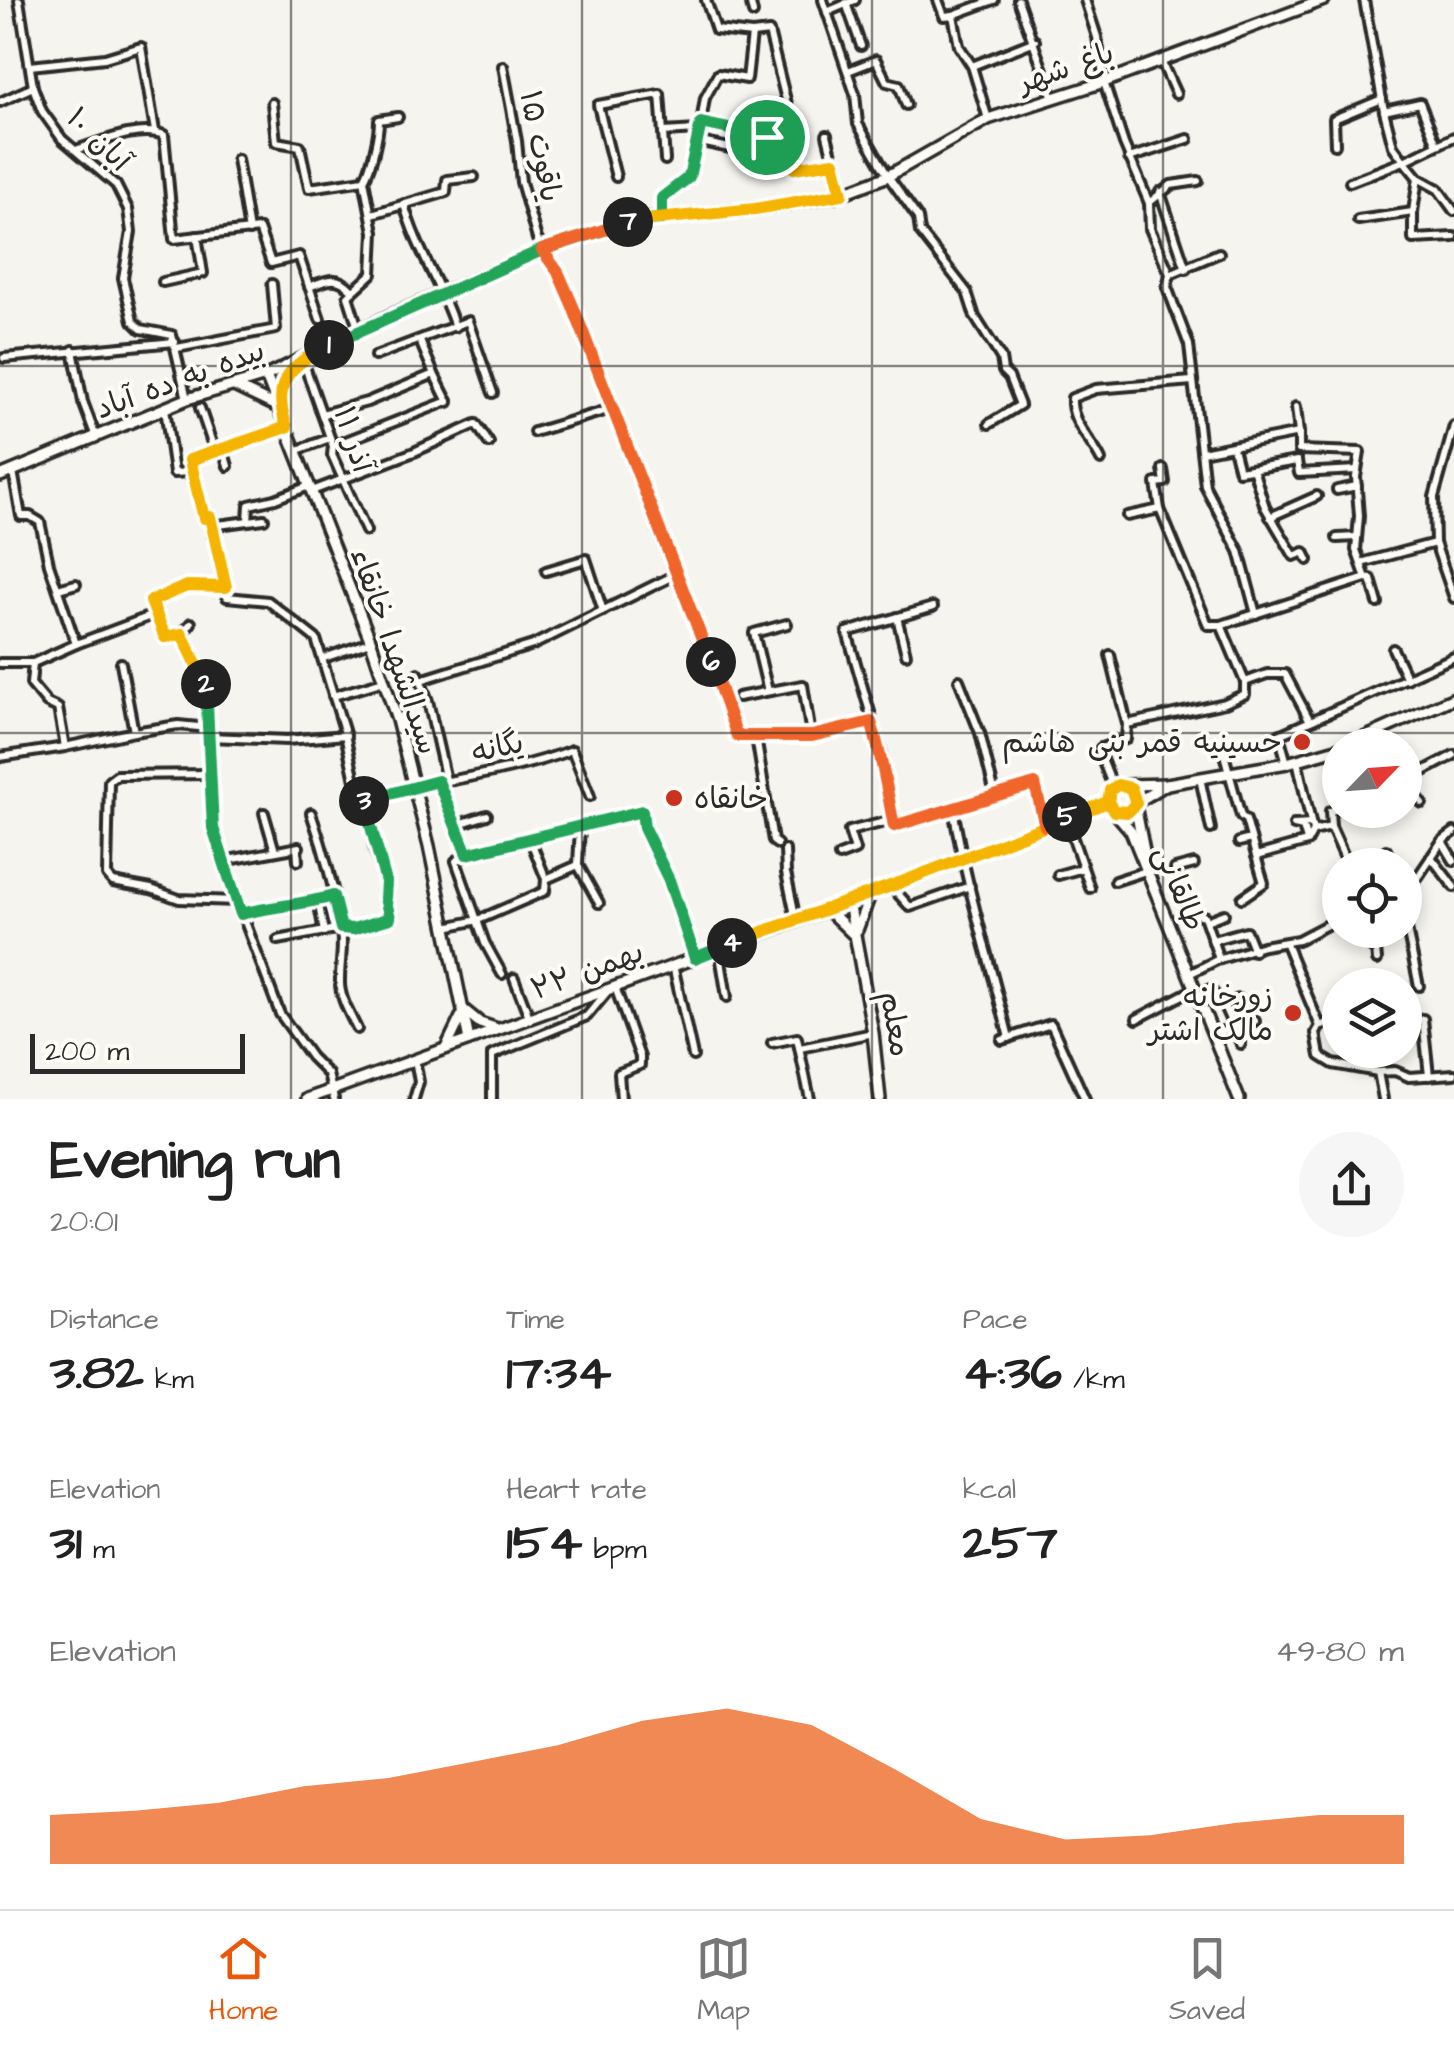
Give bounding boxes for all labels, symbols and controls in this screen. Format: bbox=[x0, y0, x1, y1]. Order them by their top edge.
street label: باغ شهر bbox=[1010, 32, 1120, 105]
street label: یاقوت ۱۵ bbox=[509, 87, 571, 206]
pin bbox=[725, 95, 810, 180]
street label: آبان ۱۰ bbox=[57, 98, 141, 183]
icon: arrive bbox=[740, 110, 795, 165]
pin: 7 bbox=[603, 197, 653, 247]
text: 7 bbox=[619, 202, 637, 241]
pin: 1 bbox=[304, 320, 354, 370]
text: 1 bbox=[327, 325, 331, 364]
street label: بیده به ده آباد bbox=[90, 330, 271, 430]
street label: آذر ۱۱ bbox=[323, 401, 384, 479]
street label: سیدالشهدا خانقاء bbox=[339, 542, 449, 760]
pin: 6 bbox=[686, 637, 736, 687]
text: 6 bbox=[702, 642, 720, 681]
pin: 2 bbox=[181, 659, 231, 709]
text: 2 bbox=[198, 664, 214, 703]
street label: یگانه bbox=[467, 722, 528, 774]
place label: حسینیه قمر بنی هاشم bbox=[1002, 722, 1282, 764]
north arrow bbox=[1322, 728, 1422, 828]
map controls bbox=[1322, 728, 1422, 1068]
marker: حسینیه قمر بنی هاشم bbox=[1291, 731, 1313, 753]
pin: 3 bbox=[339, 776, 389, 826]
place label: خانقاه bbox=[694, 778, 768, 820]
text: 3 bbox=[357, 781, 371, 820]
marker: خانقاه bbox=[663, 787, 685, 809]
pin: 5 bbox=[1042, 792, 1092, 842]
text: 5 bbox=[1057, 797, 1077, 836]
street label: طالقانی bbox=[1143, 839, 1215, 938]
button: locate bbox=[1322, 848, 1422, 948]
pin: 4 bbox=[707, 918, 757, 968]
text: 4 bbox=[722, 923, 742, 962]
street label: ۲۲ بهمن bbox=[525, 931, 650, 1011]
button: layers bbox=[1322, 968, 1422, 1068]
place label: زورخانه مالک اشتر bbox=[1145, 976, 1273, 1052]
street label: معلم bbox=[869, 988, 921, 1060]
marker: زورخانه مالک اشتر bbox=[1282, 1002, 1304, 1024]
scale bar bbox=[30, 1029, 245, 1074]
text: 200 m bbox=[45, 1032, 129, 1071]
text: Evening run bbox=[50, 1123, 340, 1199]
button: share bbox=[1299, 1132, 1404, 1237]
text: 20:01 bbox=[50, 1199, 118, 1244]
text: Distance bbox=[50, 1300, 159, 1339]
text: Time bbox=[506, 1300, 565, 1339]
text: Pace bbox=[963, 1300, 1028, 1339]
text: 3.82 bbox=[50, 1339, 144, 1408]
text: 17:34 bbox=[506, 1339, 611, 1408]
text: 4:36 bbox=[963, 1339, 1062, 1408]
text: km bbox=[144, 1360, 194, 1399]
text: /km bbox=[1062, 1360, 1125, 1399]
text: Elevation bbox=[50, 1470, 160, 1509]
text: Heart rate bbox=[506, 1470, 647, 1509]
text: kcal bbox=[963, 1470, 1016, 1509]
text: 31 bbox=[50, 1509, 82, 1578]
text: 154 bbox=[506, 1509, 582, 1578]
text: 257 bbox=[963, 1509, 1057, 1578]
text: m bbox=[82, 1530, 115, 1569]
text: bpm bbox=[582, 1530, 646, 1569]
text: Elevation bbox=[50, 1629, 176, 1674]
text: 49–80 m bbox=[1275, 1629, 1404, 1674]
tab: Home bbox=[209, 1931, 279, 2030]
tab: Map bbox=[696, 1931, 751, 2030]
tab: Saved bbox=[1169, 1931, 1245, 2030]

